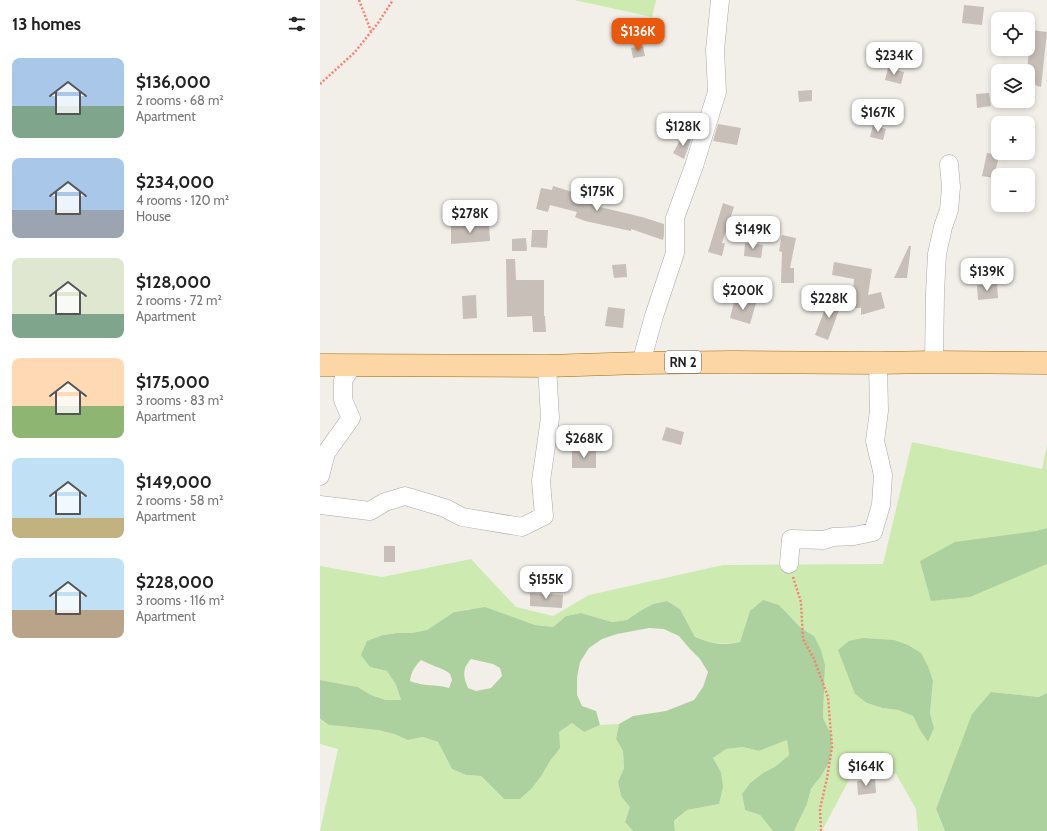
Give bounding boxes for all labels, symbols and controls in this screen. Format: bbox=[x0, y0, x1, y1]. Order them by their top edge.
map controls bbox=[991, 12, 1035, 212]
button: locate bbox=[991, 12, 1035, 56]
icon: filters bbox=[286, 13, 308, 35]
text: 13 homes bbox=[12, 14, 81, 34]
pin: $136K bbox=[610, 18, 666, 52]
text: $136K bbox=[621, 23, 655, 39]
pin: $234K bbox=[866, 42, 922, 76]
text: $234K bbox=[875, 47, 913, 63]
button: layers bbox=[991, 64, 1035, 108]
text: $136,000 bbox=[136, 72, 211, 92]
icon: home bbox=[44, 74, 92, 122]
text: 2 rooms · 68 m² bbox=[136, 92, 224, 108]
pin: $167K bbox=[850, 99, 906, 133]
text: $167K bbox=[861, 104, 895, 120]
text: Apartment bbox=[136, 108, 196, 124]
pin: $128K bbox=[655, 113, 711, 147]
button: + bbox=[991, 116, 1035, 160]
text: $128K bbox=[665, 118, 701, 134]
button: − bbox=[991, 168, 1035, 212]
text: $234,000 bbox=[136, 172, 214, 192]
icon: home bbox=[44, 174, 92, 222]
pin: $175K bbox=[569, 178, 625, 212]
text: $175K bbox=[580, 183, 614, 199]
text: 4 rooms · 120 m² bbox=[136, 192, 229, 208]
pin: $278K bbox=[442, 200, 498, 234]
text: $278K bbox=[451, 205, 489, 221]
text: House bbox=[136, 208, 171, 224]
pin: $149K bbox=[725, 216, 781, 250]
text: $149K bbox=[735, 221, 771, 237]
pin: $139K bbox=[959, 258, 1015, 292]
text: $139K bbox=[970, 263, 1004, 279]
text: $128,000 bbox=[136, 272, 211, 292]
icon: home bbox=[44, 274, 92, 322]
pin: $200K bbox=[715, 277, 771, 311]
text: $200K bbox=[723, 282, 763, 298]
pin: $228K bbox=[801, 285, 857, 319]
text: $228K bbox=[810, 290, 848, 306]
text: 2 rooms · 72 m² bbox=[136, 292, 222, 308]
text: Apartment bbox=[136, 308, 196, 324]
road number: RN 2 bbox=[665, 351, 701, 373]
text: $175,000 bbox=[136, 372, 210, 392]
icon: home bbox=[44, 374, 92, 422]
text: 3 rooms · 83 m² bbox=[136, 392, 223, 408]
text: Apartment bbox=[136, 408, 196, 424]
pin: $268K bbox=[556, 425, 612, 459]
text: $268K bbox=[565, 430, 603, 446]
text: $149,000 bbox=[136, 472, 212, 492]
icon: home bbox=[44, 474, 92, 522]
text: 2 rooms · 58 m² bbox=[136, 492, 223, 508]
text: Apartment bbox=[136, 508, 196, 524]
pin: $155K bbox=[518, 566, 574, 600]
text: $155K bbox=[529, 571, 563, 587]
text: $228,000 bbox=[136, 572, 214, 592]
icon: home bbox=[44, 574, 92, 622]
text: 3 rooms · 116 m² bbox=[136, 592, 224, 608]
text: Apartment bbox=[136, 608, 196, 624]
pin: $164K bbox=[838, 753, 894, 787]
text: $164K bbox=[848, 758, 884, 774]

